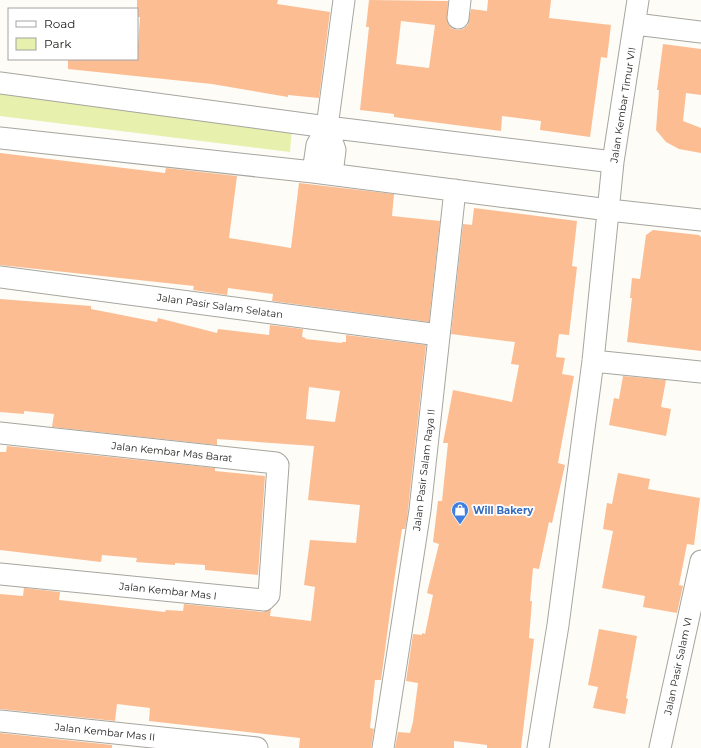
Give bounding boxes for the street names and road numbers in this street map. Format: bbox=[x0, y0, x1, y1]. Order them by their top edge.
street label: Jalan Kembar Timur VII bbox=[607, 46, 639, 165]
street label: Jalan Pasir Salam Selatan bbox=[155, 291, 284, 321]
street label: Jalan Pasir Salam Raya II bbox=[410, 408, 438, 533]
street label: Jalan Kembar Mas Barat bbox=[110, 439, 233, 465]
street label: Jalan Kembar Mas I bbox=[118, 579, 217, 603]
street label: Jalan Pasir Salam VI bbox=[661, 616, 695, 717]
street label: Jalan Kembar Mas II bbox=[53, 720, 156, 744]

